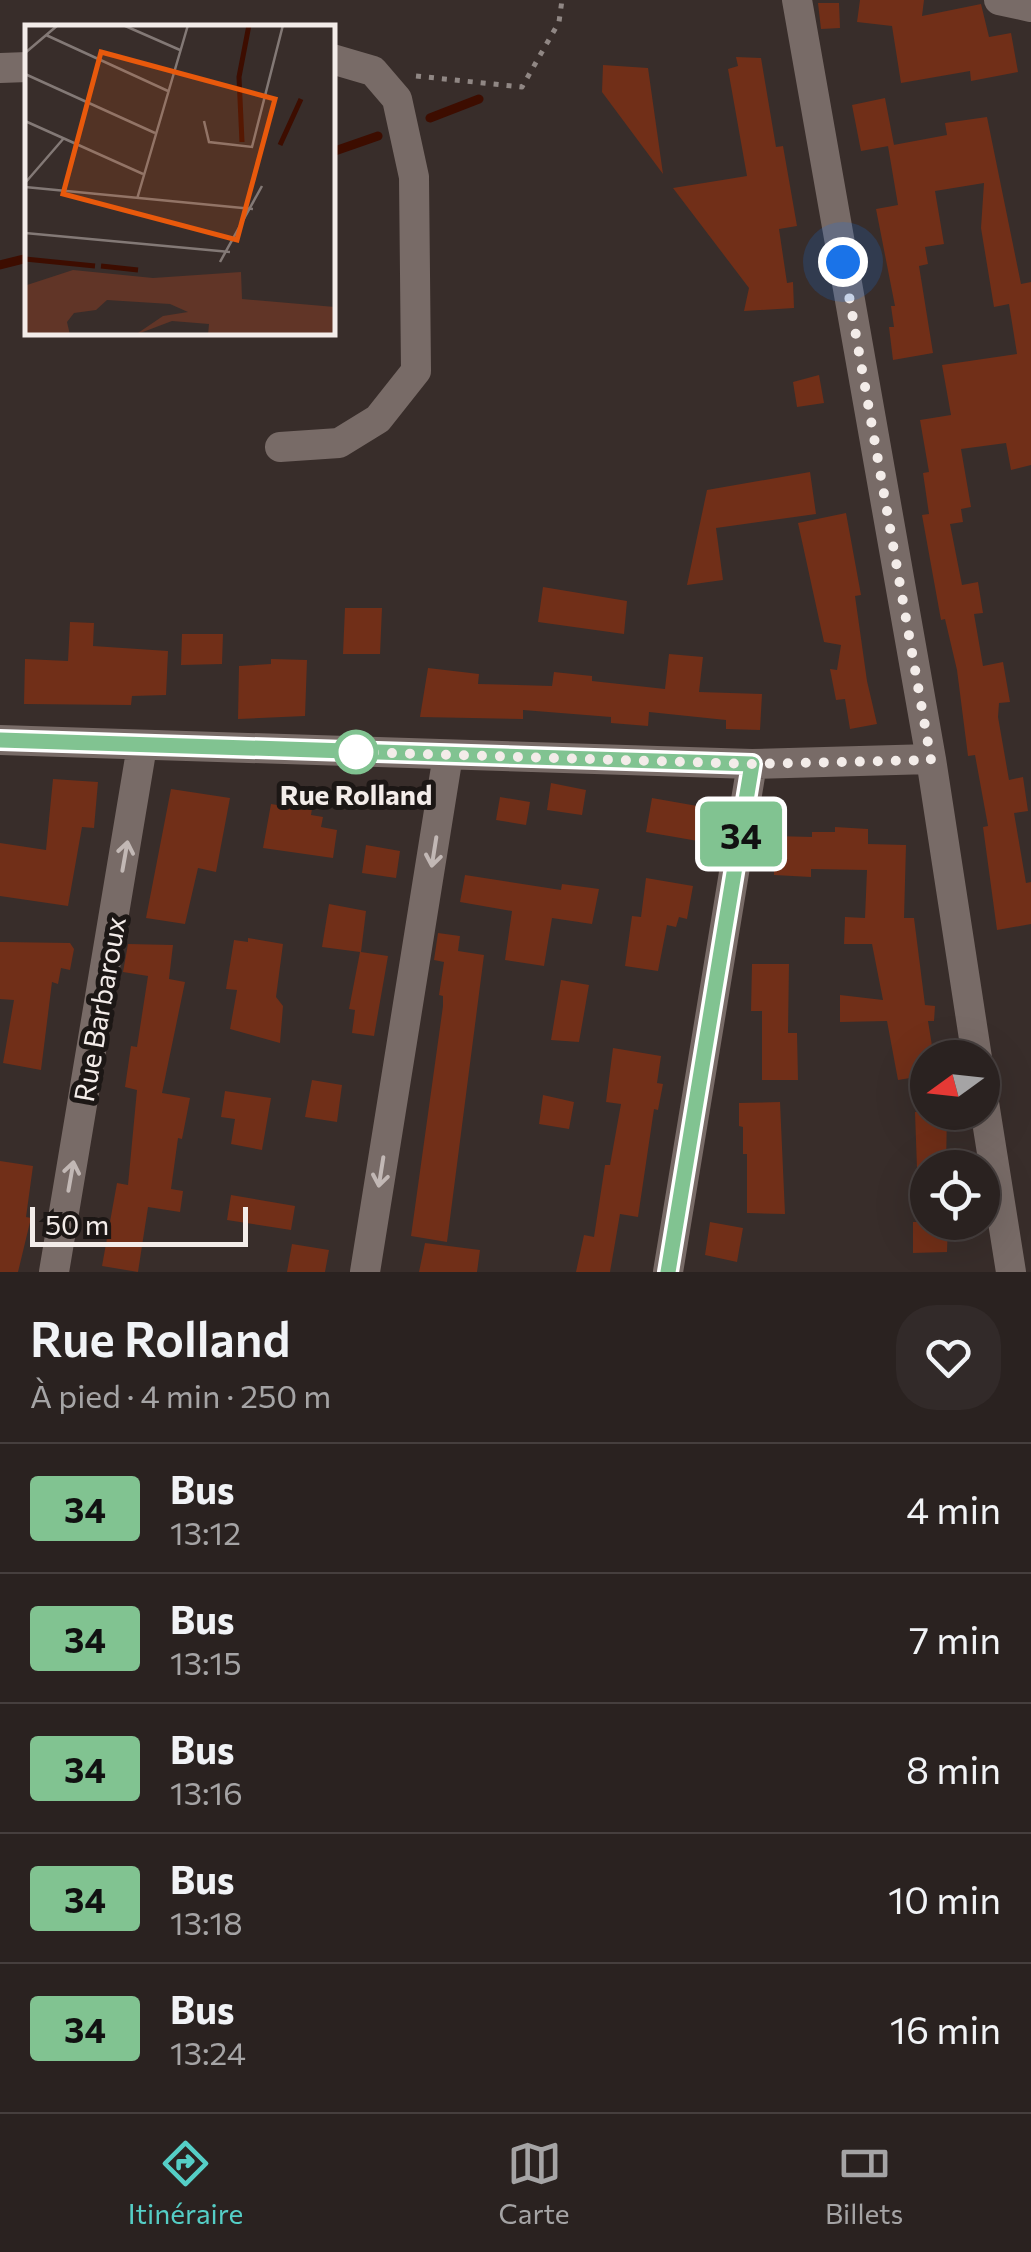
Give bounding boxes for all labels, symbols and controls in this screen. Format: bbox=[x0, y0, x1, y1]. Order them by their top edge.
inset map bbox=[25, 25, 335, 335]
your location bbox=[818, 237, 868, 287]
marker: Rue Rolland bbox=[335, 731, 377, 773]
place label: Rue Rolland bbox=[280, 777, 432, 811]
line badge: 34 bbox=[696, 802, 786, 866]
text: 34 bbox=[720, 813, 762, 856]
one-way arrow bbox=[424, 835, 443, 867]
one-way arrow bbox=[116, 840, 135, 872]
street label: Rue Barbaroux bbox=[66, 914, 132, 1104]
north arrow bbox=[910, 1040, 1000, 1130]
map controls bbox=[910, 1040, 1000, 1240]
button: locate bbox=[910, 1150, 1000, 1240]
one-way arrow bbox=[371, 1156, 390, 1188]
one-way arrow bbox=[62, 1160, 81, 1193]
scale bar bbox=[30, 1202, 248, 1246]
text: 50 m bbox=[45, 1207, 109, 1241]
button: heart bbox=[896, 1305, 1001, 1410]
text: Rue Rolland bbox=[30, 1308, 290, 1367]
text: À pied · 4 min · 250 m bbox=[30, 1375, 331, 1415]
text: Bus bbox=[170, 1465, 235, 1512]
text: 4 min bbox=[906, 1485, 1001, 1532]
text: 34 bbox=[64, 1487, 106, 1530]
text: 13:12 bbox=[170, 1512, 241, 1552]
text: Bus bbox=[170, 1595, 235, 1642]
text: 7 min bbox=[909, 1615, 1001, 1662]
text: 34 bbox=[64, 1617, 106, 1660]
text: 13:15 bbox=[170, 1642, 242, 1682]
text: Bus bbox=[170, 1725, 235, 1772]
text: 8 min bbox=[906, 1745, 1001, 1792]
text: 34 bbox=[64, 1747, 106, 1790]
text: 13:16 bbox=[170, 1772, 243, 1812]
text: Bus bbox=[170, 1855, 235, 1902]
text: 10 min bbox=[888, 1875, 1001, 1922]
text: 34 bbox=[64, 1877, 106, 1920]
text: 13:18 bbox=[170, 1902, 243, 1942]
text: Bus bbox=[170, 1985, 235, 2032]
text: 16 min bbox=[890, 2005, 1001, 2052]
text: 34 bbox=[64, 2007, 106, 2050]
text: 13:24 bbox=[170, 2032, 246, 2072]
tab: Itinéraire bbox=[128, 2136, 243, 2230]
tab: Carte bbox=[499, 2136, 570, 2230]
tab: Billets bbox=[825, 2136, 903, 2230]

